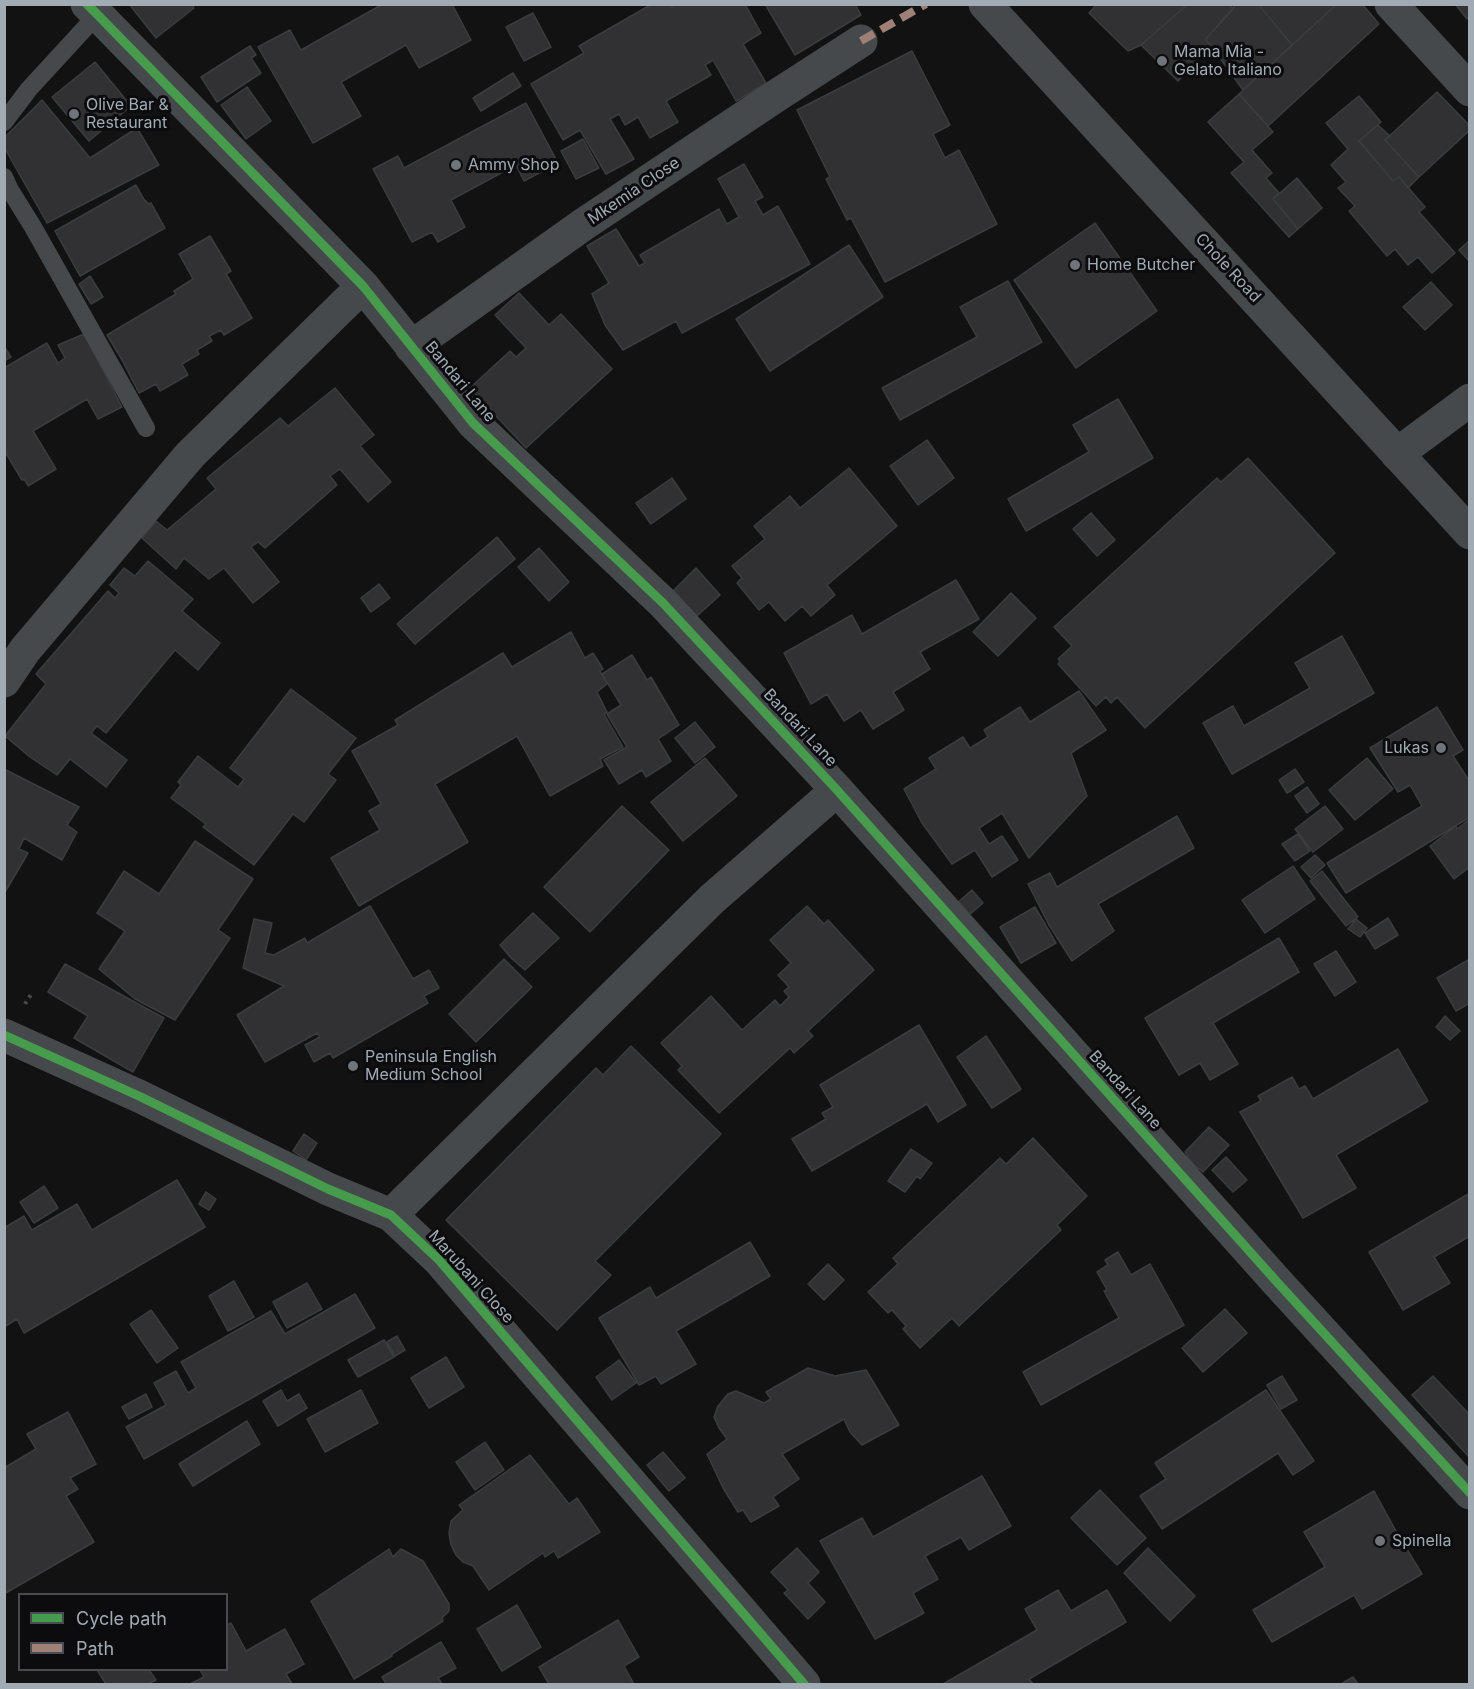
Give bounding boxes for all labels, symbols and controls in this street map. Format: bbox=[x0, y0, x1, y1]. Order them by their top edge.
place label: Mama Mia - Gelato Italiano bbox=[1174, 42, 1282, 80]
marker: Mama Mia - Gelato Italiano bbox=[1155, 54, 1169, 68]
place label: Olive Bar & Restaurant bbox=[86, 95, 169, 133]
marker: Olive Bar & Restaurant bbox=[67, 107, 81, 121]
street label: Mkemia Close bbox=[584, 153, 684, 229]
place label: Ammy Shop bbox=[468, 155, 559, 175]
marker: Ammy Shop bbox=[449, 158, 463, 172]
street label: Chole Road bbox=[1191, 230, 1265, 306]
place label: Home Butcher bbox=[1087, 255, 1195, 275]
marker: Home Butcher bbox=[1068, 258, 1082, 272]
street label: Bandari Lane bbox=[421, 338, 499, 426]
street label: Bandari Lane bbox=[759, 685, 841, 771]
place label: Lukas bbox=[1384, 738, 1429, 758]
marker: Lukas bbox=[1434, 741, 1448, 755]
place label: Peninsula English Medium School bbox=[365, 1047, 497, 1085]
street label: Bandari Lane bbox=[1085, 1047, 1165, 1133]
marker: Peninsula English Medium School bbox=[346, 1059, 360, 1073]
street label: Marubani Close bbox=[424, 1227, 518, 1327]
place label: Spinella bbox=[1392, 1531, 1451, 1551]
marker: Spinella bbox=[1373, 1534, 1387, 1548]
legend bbox=[18, 1593, 228, 1671]
text: Cycle path bbox=[76, 1608, 167, 1629]
text: Path bbox=[76, 1638, 114, 1659]

